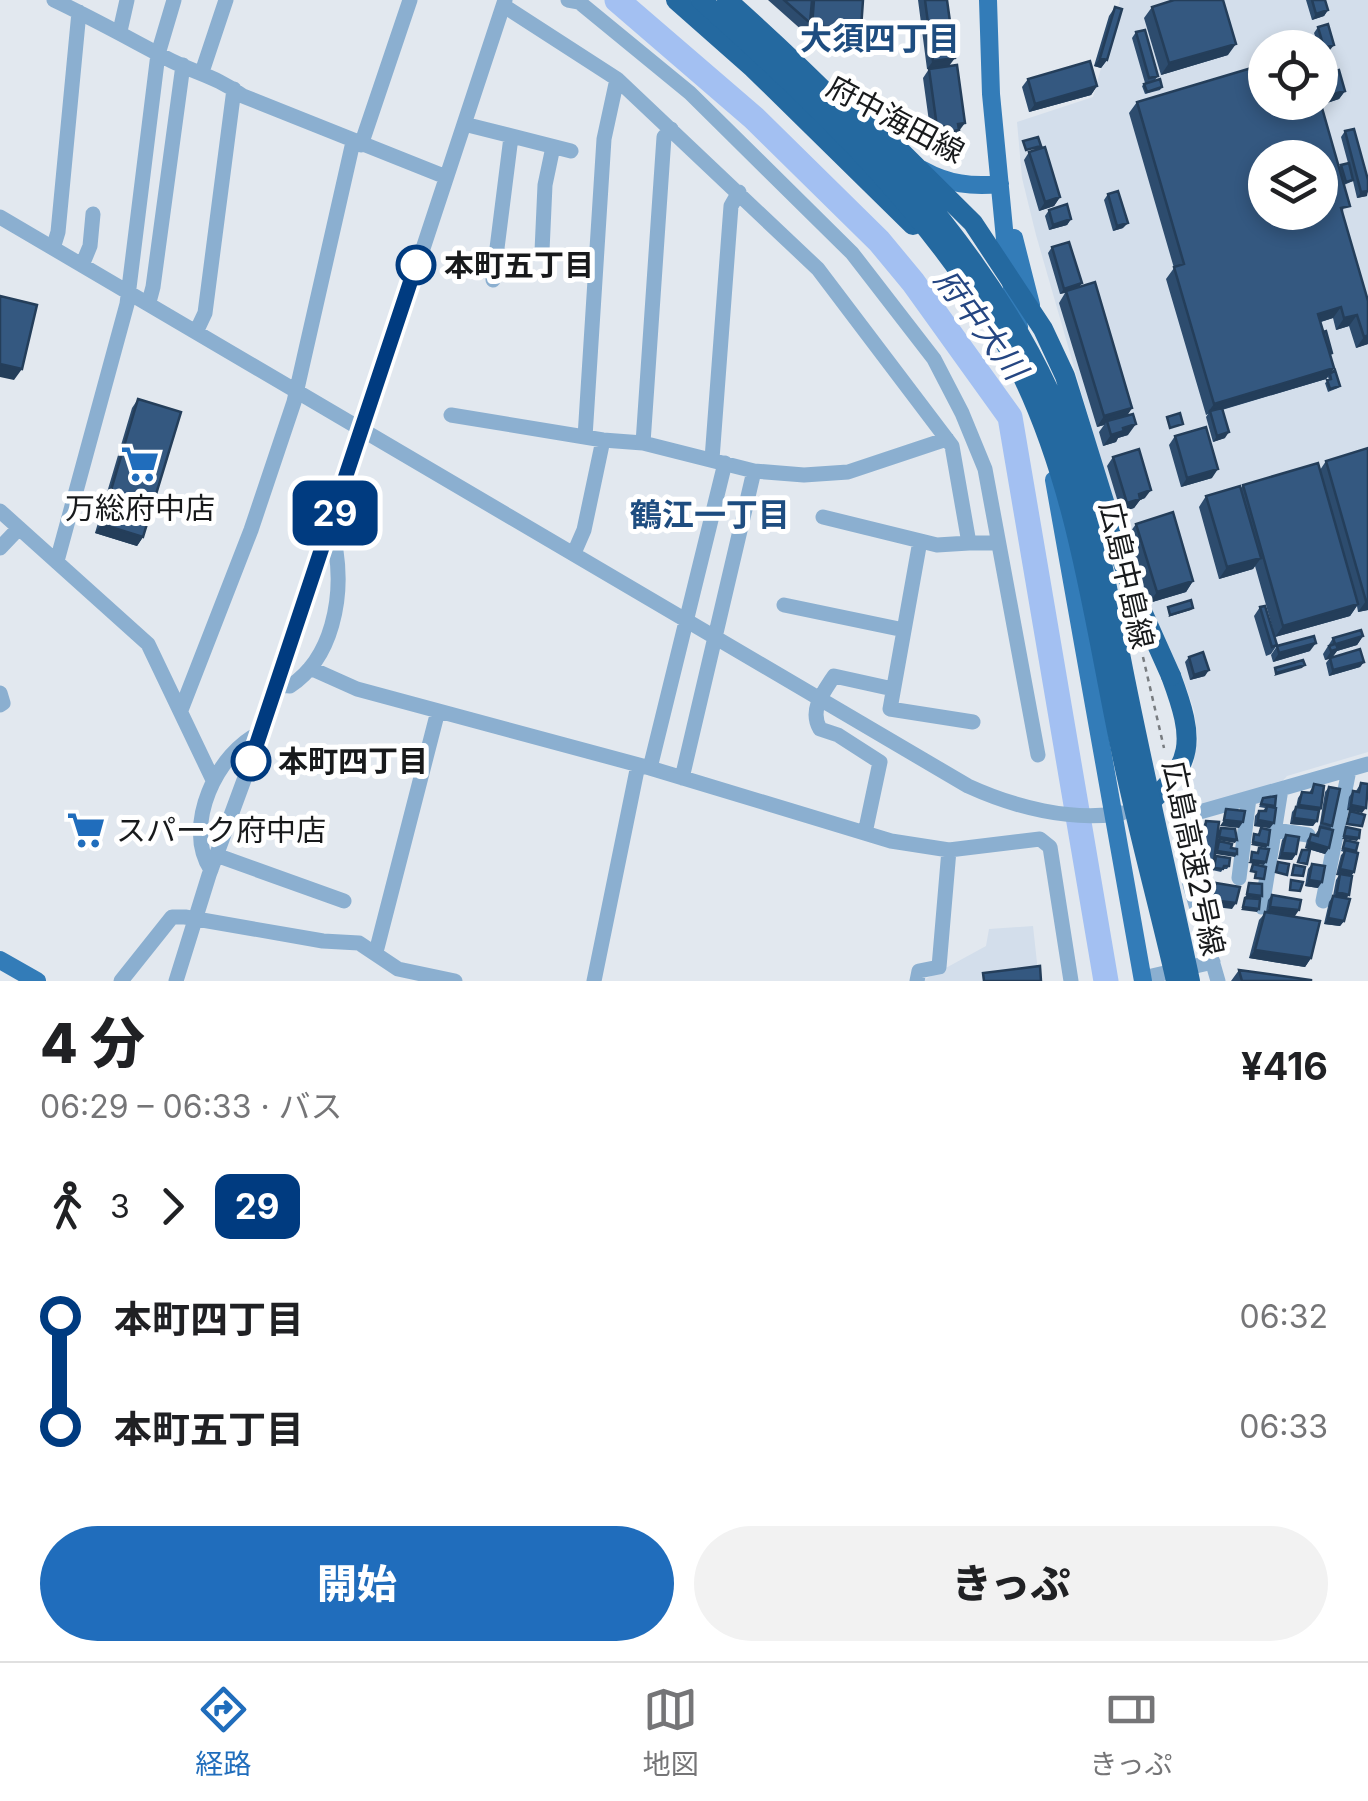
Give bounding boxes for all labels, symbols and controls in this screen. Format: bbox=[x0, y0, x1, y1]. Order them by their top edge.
district label: 大須四丁目 bbox=[800, 19, 960, 58]
map controls bbox=[1248, 30, 1338, 230]
button: locate bbox=[1248, 30, 1338, 120]
street label: 府中海田線 bbox=[821, 68, 971, 170]
button: layers bbox=[1248, 140, 1338, 230]
marker: 本町五丁目 bbox=[397, 246, 435, 284]
place label: 本町五丁目 bbox=[444, 247, 594, 283]
water label: 府中大川 bbox=[927, 261, 1037, 389]
supermarket icon: 万総府中店 bbox=[119, 443, 161, 485]
line badge: 29 bbox=[290, 480, 380, 546]
place label: 万総府中店 bbox=[65, 490, 215, 526]
text: 29 bbox=[313, 492, 357, 534]
district label: 鶴江一丁目 bbox=[630, 495, 790, 534]
street label: 広島中島線 bbox=[1093, 498, 1161, 652]
marker: 本町四丁目 bbox=[232, 742, 270, 780]
place label: 本町四丁目 bbox=[278, 743, 428, 779]
street label: 広島高速2号線 bbox=[1156, 757, 1232, 959]
supermarket icon: スパーク府中店 bbox=[65, 809, 107, 851]
place label: スパーク府中店 bbox=[116, 812, 326, 848]
text: 4 分 bbox=[40, 1010, 145, 1076]
text: ¥416 bbox=[1241, 1043, 1328, 1089]
text: 06:29 – 06:33 · バス bbox=[40, 1087, 343, 1126]
icon: walk bbox=[40, 1179, 95, 1234]
icon: forward bbox=[145, 1179, 200, 1234]
text: 29 bbox=[235, 1185, 280, 1227]
text: 3 bbox=[110, 1187, 130, 1226]
text: 本町四丁目 bbox=[114, 1296, 304, 1342]
text: 06:32 bbox=[1239, 1297, 1328, 1336]
text: 本町五丁目 bbox=[114, 1406, 304, 1452]
text: 06:33 bbox=[1239, 1407, 1328, 1446]
button: 開始 bbox=[40, 1526, 674, 1641]
button: きっぷ bbox=[694, 1526, 1328, 1641]
tab: 経路 bbox=[196, 1682, 252, 1782]
tab: 地図 bbox=[643, 1682, 699, 1782]
tab: きっぷ bbox=[1090, 1682, 1172, 1782]

